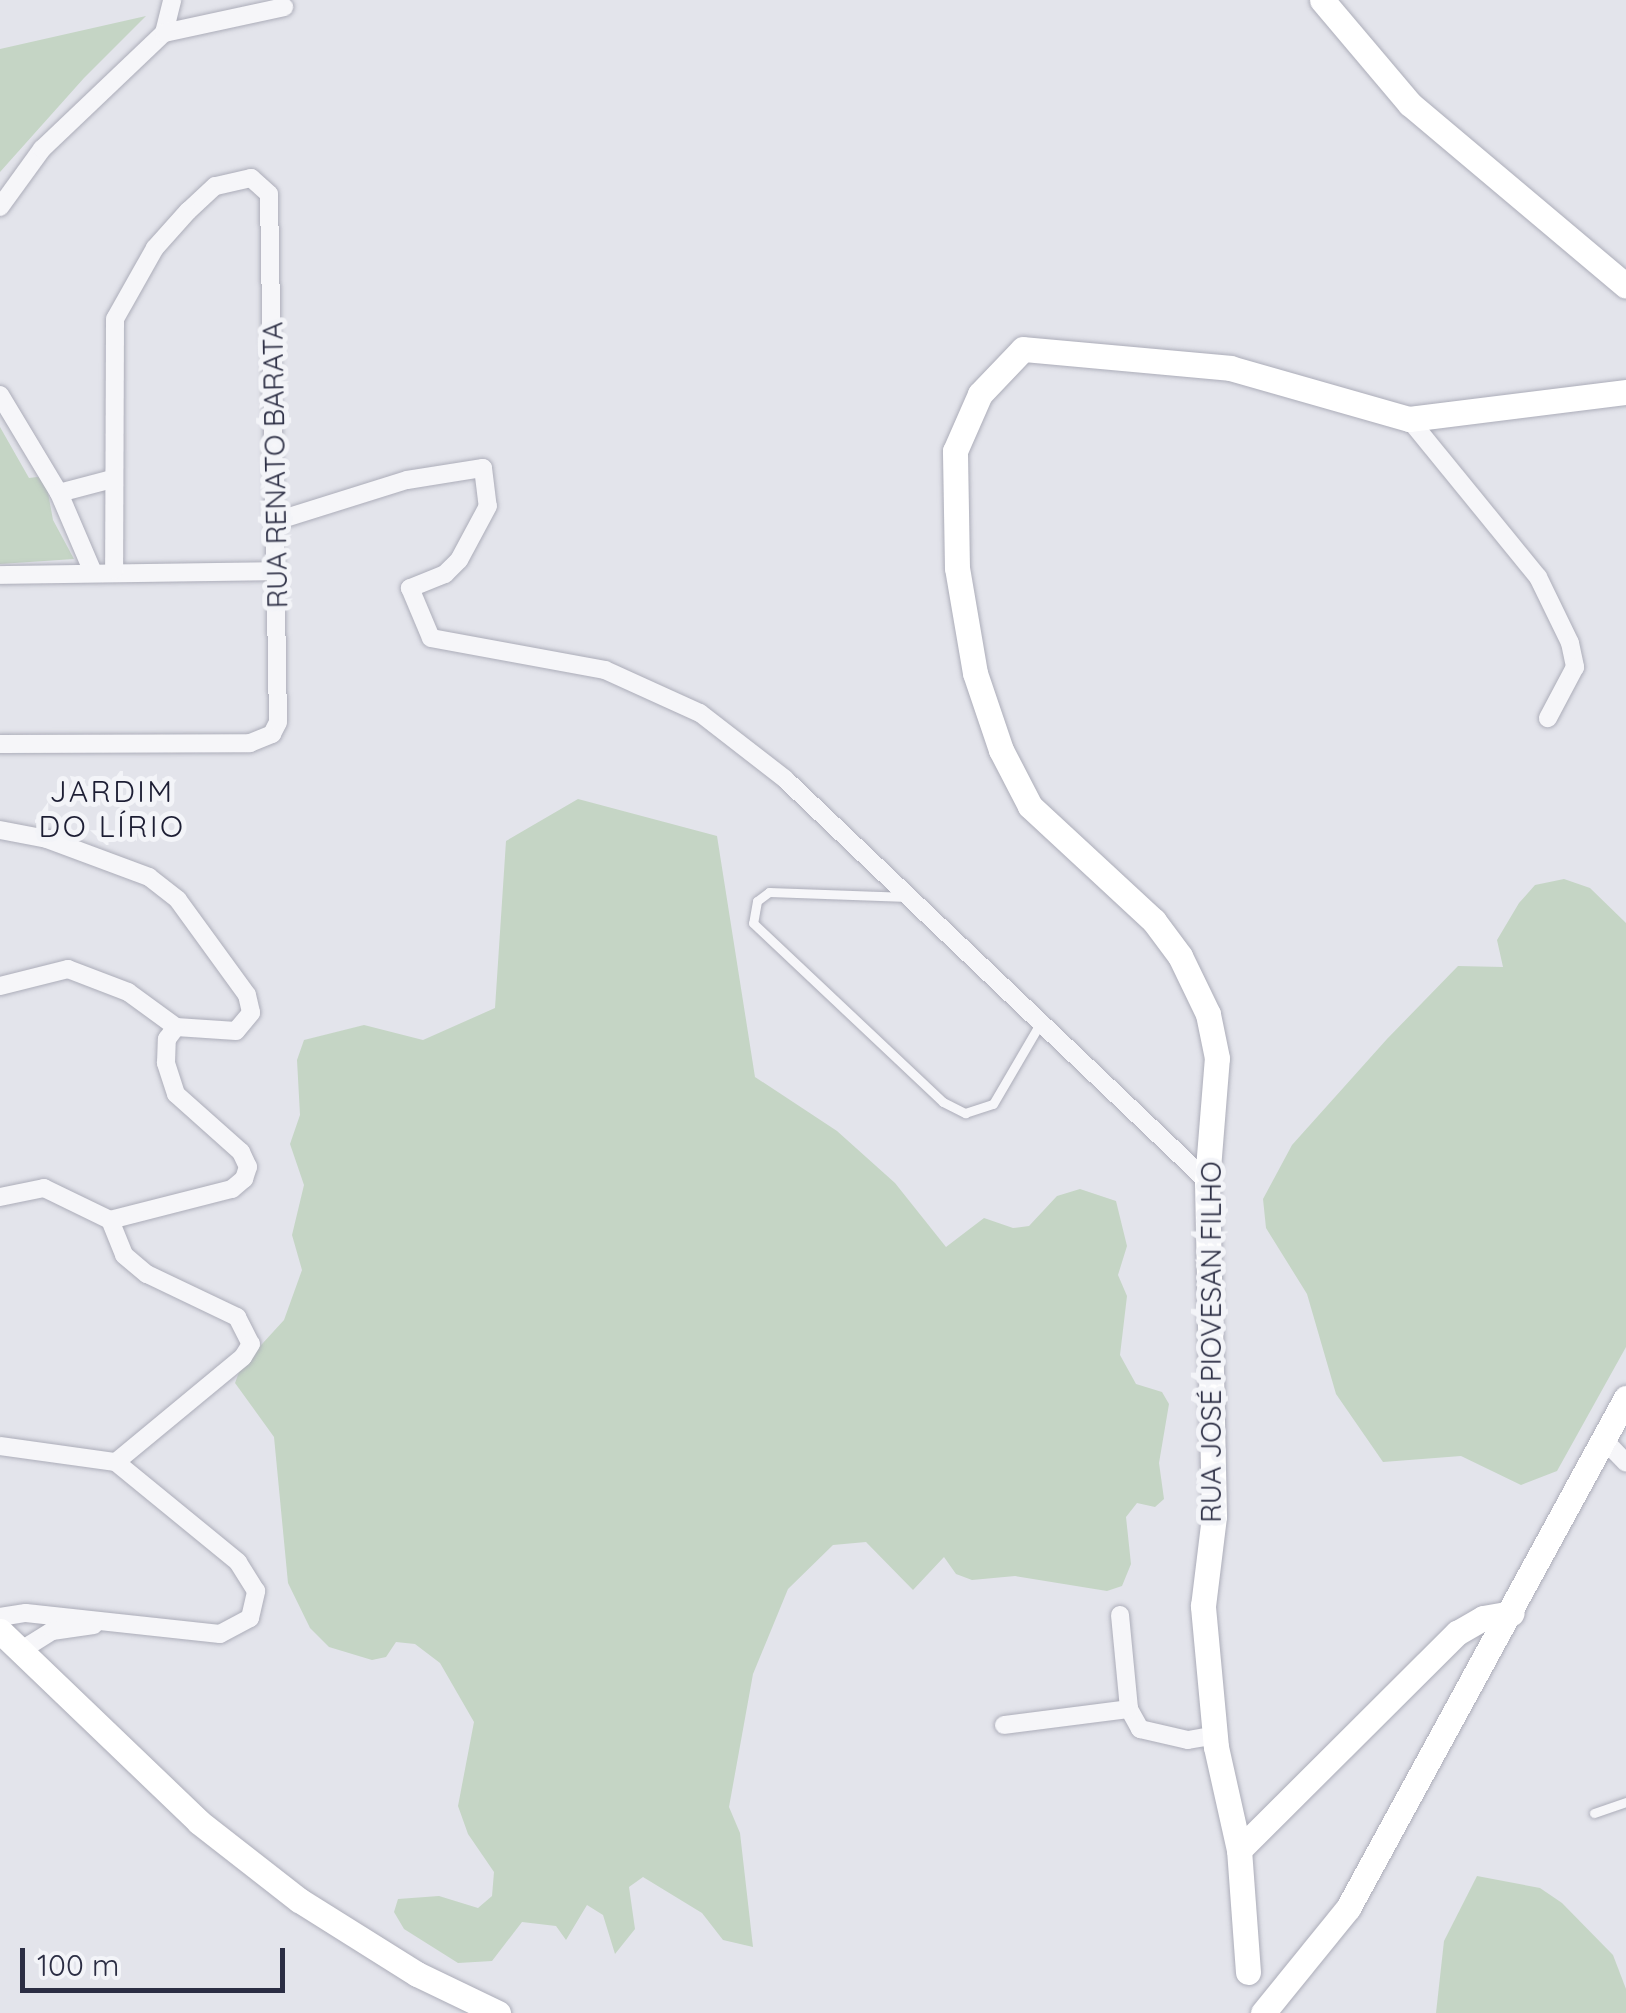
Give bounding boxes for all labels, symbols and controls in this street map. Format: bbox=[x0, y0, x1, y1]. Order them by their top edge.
street label: RUA RENATO BARATA bbox=[256, 321, 294, 609]
district label: JARDIM DO LÍRIO bbox=[39, 773, 185, 844]
street label: RUA JOSÉ PIOVESAN FILHO bbox=[1194, 1161, 1228, 1523]
scale bar bbox=[25, 1928, 290, 1990]
text: 100 m bbox=[37, 1946, 119, 1984]

